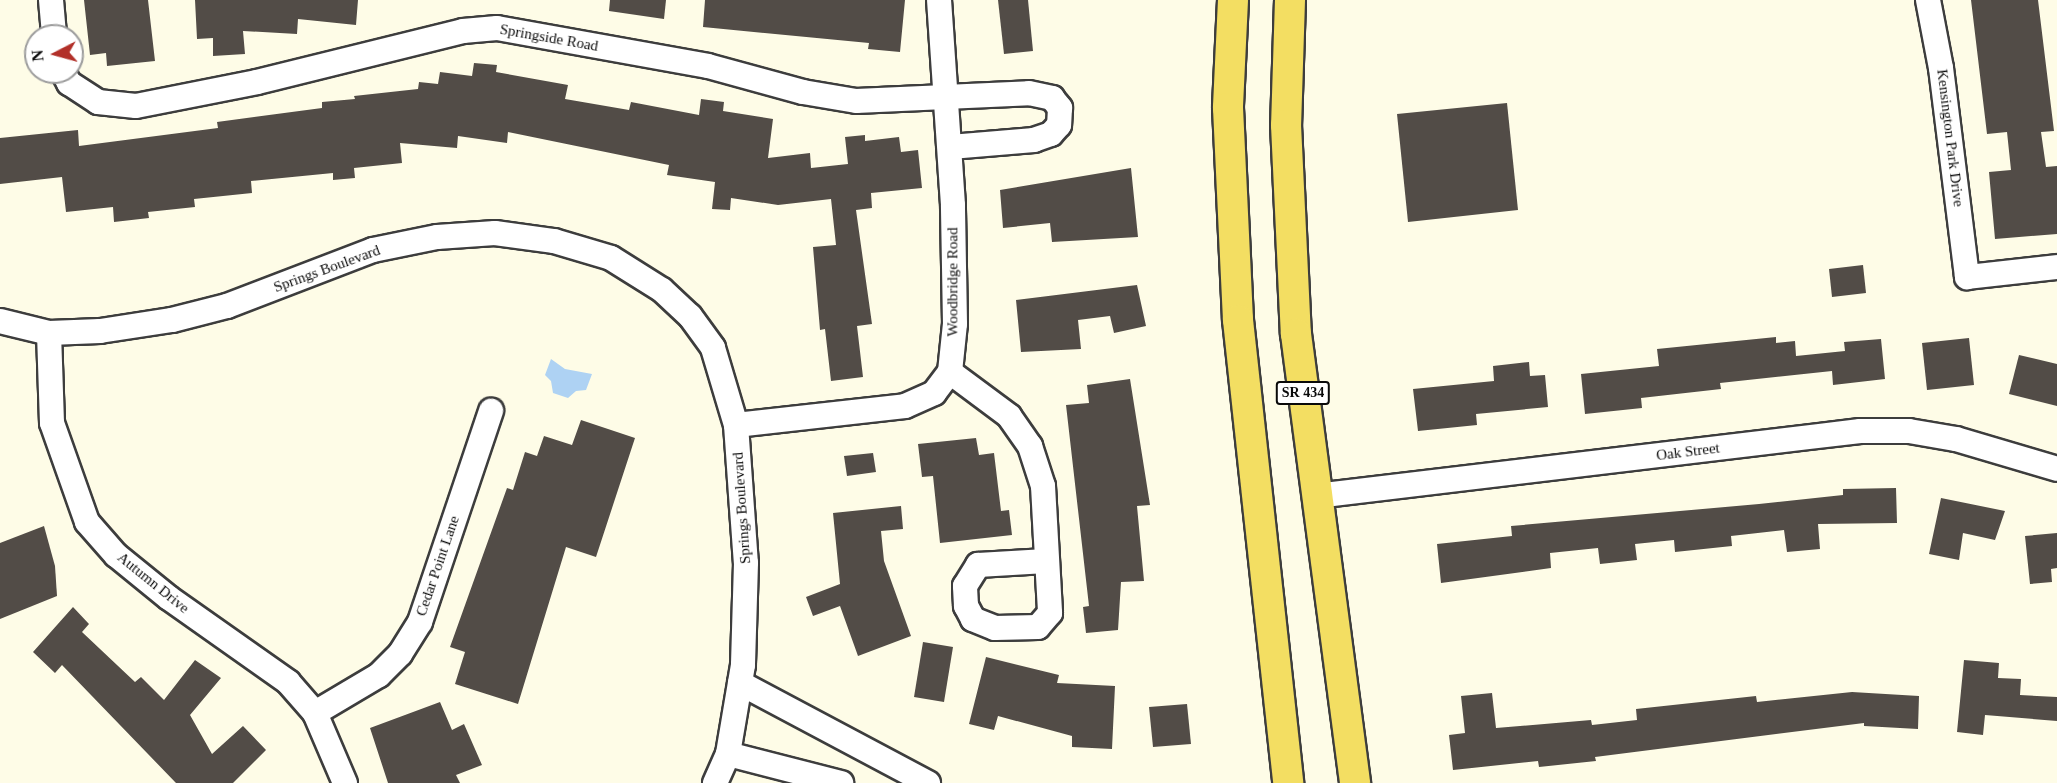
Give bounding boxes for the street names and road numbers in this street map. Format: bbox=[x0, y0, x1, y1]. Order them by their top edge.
street label: Springside Road bbox=[498, 20, 600, 56]
street label: Kensington Park Drive bbox=[1933, 68, 1967, 208]
street label: Woodbridge Road bbox=[944, 227, 962, 337]
street label: Springs Boulevard bbox=[271, 241, 383, 297]
road number: SR 434 bbox=[1274, 382, 1332, 404]
street label: Oak Street bbox=[1655, 439, 1721, 465]
street label: Springs Boulevard bbox=[729, 451, 755, 565]
street label: Cedar Point Lane bbox=[412, 513, 464, 619]
street label: Autumn Drive bbox=[114, 549, 192, 617]

